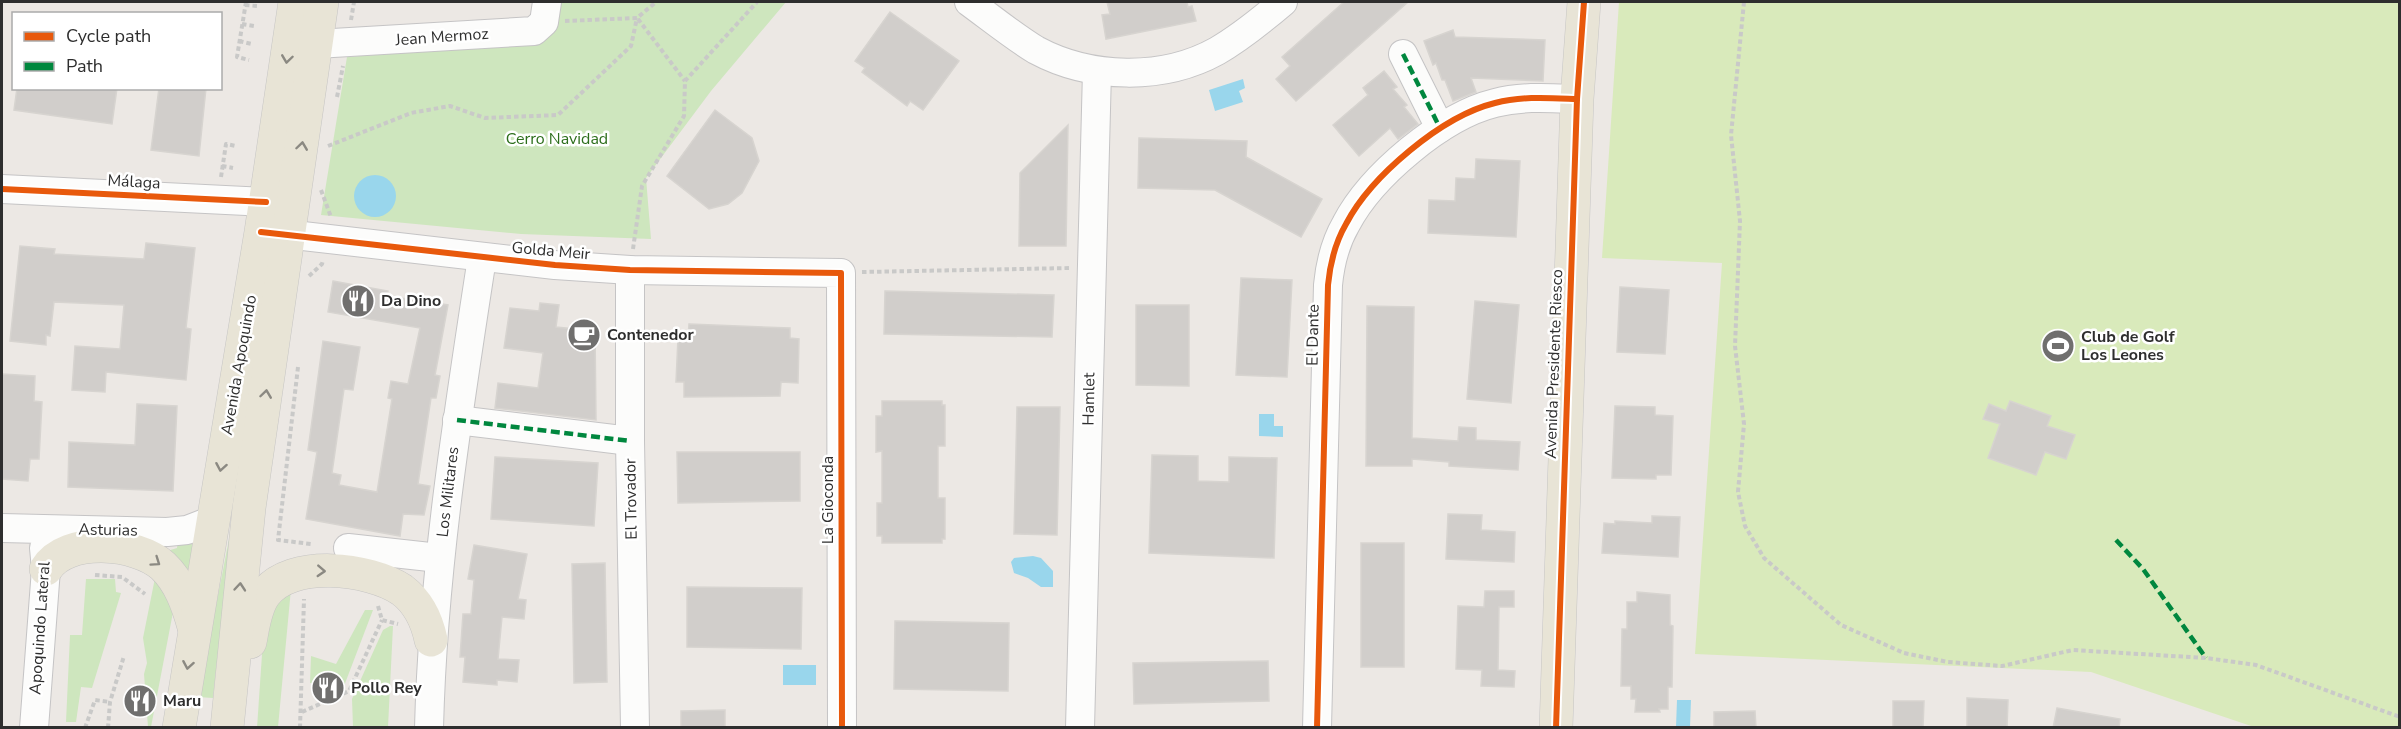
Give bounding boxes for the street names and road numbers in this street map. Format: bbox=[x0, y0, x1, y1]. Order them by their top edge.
street label: Jean Mermoz bbox=[394, 23, 489, 51]
street label: Málaga bbox=[107, 170, 161, 194]
street label: Golda Meir bbox=[511, 237, 591, 265]
street label: Avenida Presidente Riesco bbox=[1540, 269, 1568, 459]
street label: Avenida Apoquindo bbox=[216, 293, 262, 437]
street label: El Dante bbox=[1301, 304, 1325, 366]
street label: Hamlet bbox=[1078, 372, 1100, 426]
street label: Los Militares bbox=[432, 445, 464, 539]
street label: La Gioconda bbox=[817, 456, 839, 544]
street label: El Trovador bbox=[619, 458, 643, 540]
street label: Asturias bbox=[78, 518, 138, 542]
street label: Apoquindo Lateral bbox=[24, 560, 56, 695]

